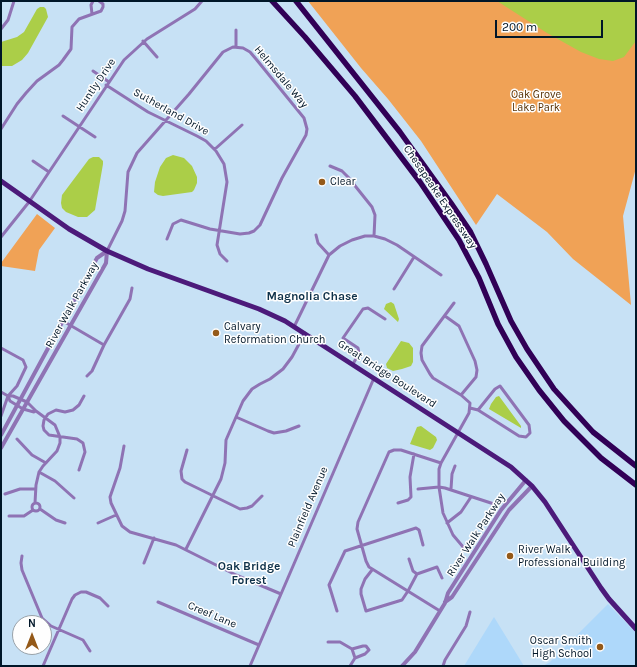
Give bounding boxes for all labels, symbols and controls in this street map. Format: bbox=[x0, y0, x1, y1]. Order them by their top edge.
scale bar bbox=[497, 12, 605, 38]
text: 200 m bbox=[502, 20, 537, 34]
street label: Helmsdale Way bbox=[251, 43, 311, 111]
street label: Huntly Drive bbox=[73, 56, 119, 114]
street label: Sutherland Drive bbox=[131, 86, 211, 138]
park label: Oak Grove Lake Park bbox=[511, 88, 561, 114]
street label: Chesapeake Expressway bbox=[400, 143, 480, 251]
place label: Clear bbox=[330, 175, 356, 189]
marker: Clear bbox=[317, 177, 327, 187]
street label: River Walk Parkway bbox=[43, 260, 101, 350]
district label: Magnolia Chase bbox=[266, 290, 358, 304]
place label: Calvary Reformation Church bbox=[224, 320, 325, 346]
marker: Calvary Reformation Church bbox=[211, 328, 221, 338]
street label: Great Bridge Boulevard bbox=[335, 337, 439, 411]
street label: Plainfield Avenue bbox=[285, 465, 331, 549]
street label: River Walk Parkway bbox=[444, 491, 508, 579]
place label: River Walk Professional Building bbox=[518, 543, 625, 569]
marker: River Walk Professional Building bbox=[505, 551, 515, 561]
district label: Oak Bridge Forest bbox=[218, 560, 280, 588]
street label: Creef Lane bbox=[186, 599, 238, 631]
north arrow bbox=[12, 615, 52, 655]
text: N bbox=[28, 617, 36, 630]
place label: Oscar Smith High School bbox=[530, 634, 592, 660]
marker: Oscar Smith High School bbox=[595, 642, 605, 652]

